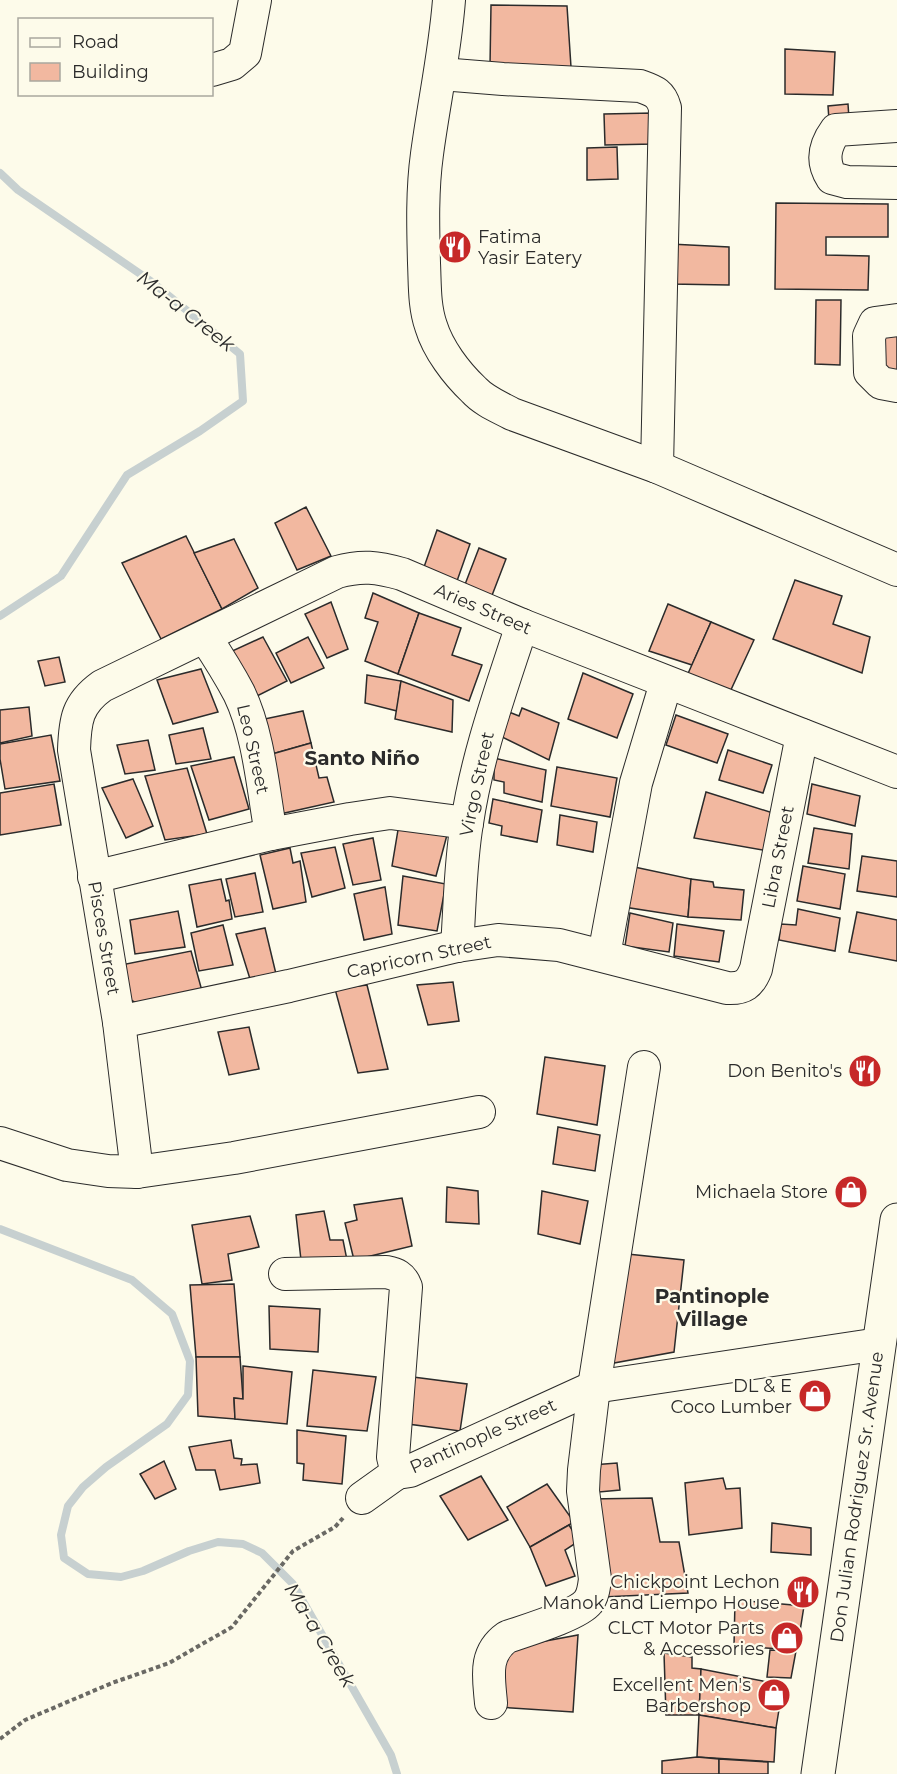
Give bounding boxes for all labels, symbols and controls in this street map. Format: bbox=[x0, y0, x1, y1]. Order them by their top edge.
legend bbox=[18, 18, 213, 96]
text: Road bbox=[72, 31, 119, 53]
text: Building bbox=[72, 61, 149, 83]
place label: Fatima Yasir Eatery bbox=[478, 226, 582, 269]
restaurant icon: Fatima Yasir Eatery bbox=[437, 229, 473, 265]
water label: Ma-a Creek bbox=[132, 265, 241, 357]
street label: Aries Street bbox=[431, 579, 535, 639]
street label: Leo Street bbox=[232, 702, 274, 796]
street label: Virgo Street bbox=[455, 729, 499, 839]
district label: Santo Niño bbox=[304, 746, 420, 770]
street label: Libra Street bbox=[757, 804, 799, 910]
street label: Pisces Street bbox=[83, 879, 125, 997]
street label: Capricorn Street bbox=[345, 931, 493, 983]
restaurant icon: Don Benito's bbox=[847, 1053, 883, 1089]
place label: Don Benito's bbox=[727, 1060, 842, 1082]
shop icon: Michaela Store bbox=[833, 1174, 869, 1210]
place label: Michaela Store bbox=[695, 1181, 828, 1203]
district label: Pantinople Village bbox=[655, 1284, 769, 1331]
street label: Don Julian Rodriguez Sr. Avenue bbox=[826, 1350, 888, 1644]
place label: DL & E Coco Lumber bbox=[670, 1375, 792, 1418]
shop icon: DL & E Coco Lumber bbox=[797, 1378, 833, 1414]
street label: Pantinople Street bbox=[406, 1394, 560, 1478]
place label: Chickpoint Lechon Manok and Liempo House bbox=[542, 1571, 780, 1614]
restaurant icon: Chickpoint Lechon Manok and Liempo House bbox=[785, 1574, 821, 1610]
water label: Ma-a Creek bbox=[279, 1578, 361, 1692]
place label: CLCT Motor Parts & Accessories bbox=[608, 1617, 764, 1660]
shop icon: CLCT Motor Parts & Accessories bbox=[769, 1620, 805, 1656]
place label: Excellent Men's Barbershop bbox=[612, 1674, 751, 1717]
shop icon: Excellent Men's Barbershop bbox=[756, 1677, 792, 1713]

